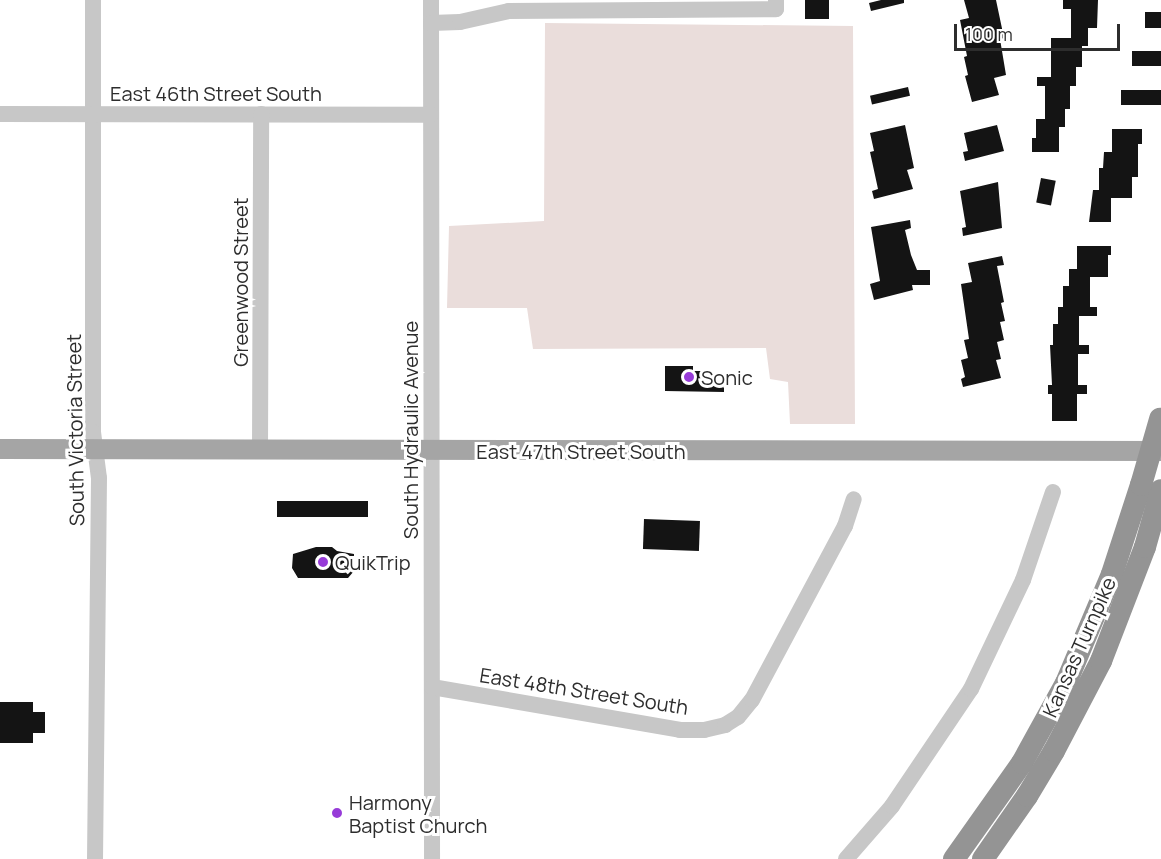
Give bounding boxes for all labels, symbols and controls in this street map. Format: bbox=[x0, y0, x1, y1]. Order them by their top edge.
scale bar bbox=[957, 12, 1124, 50]
text: 100 m bbox=[965, 22, 1013, 46]
street label: East 46th Street South bbox=[110, 81, 322, 105]
street label: Greenwood Street bbox=[228, 197, 252, 367]
street label: South Hydraulic Avenue bbox=[398, 321, 422, 539]
street label: South Victoria Street bbox=[61, 334, 89, 526]
place label: Sonic bbox=[701, 365, 753, 389]
marker: Sonic bbox=[682, 370, 696, 384]
street label: East 47th Street South bbox=[476, 439, 686, 463]
place label: QuikTrip bbox=[335, 550, 411, 574]
marker: QuikTrip bbox=[316, 555, 330, 569]
street label: Kansas Turnpike bbox=[1037, 573, 1121, 721]
street label: East 48th Street South bbox=[478, 663, 690, 719]
place label: Harmony Baptist Church bbox=[349, 790, 487, 837]
marker: Harmony Baptist Church bbox=[330, 806, 344, 820]

